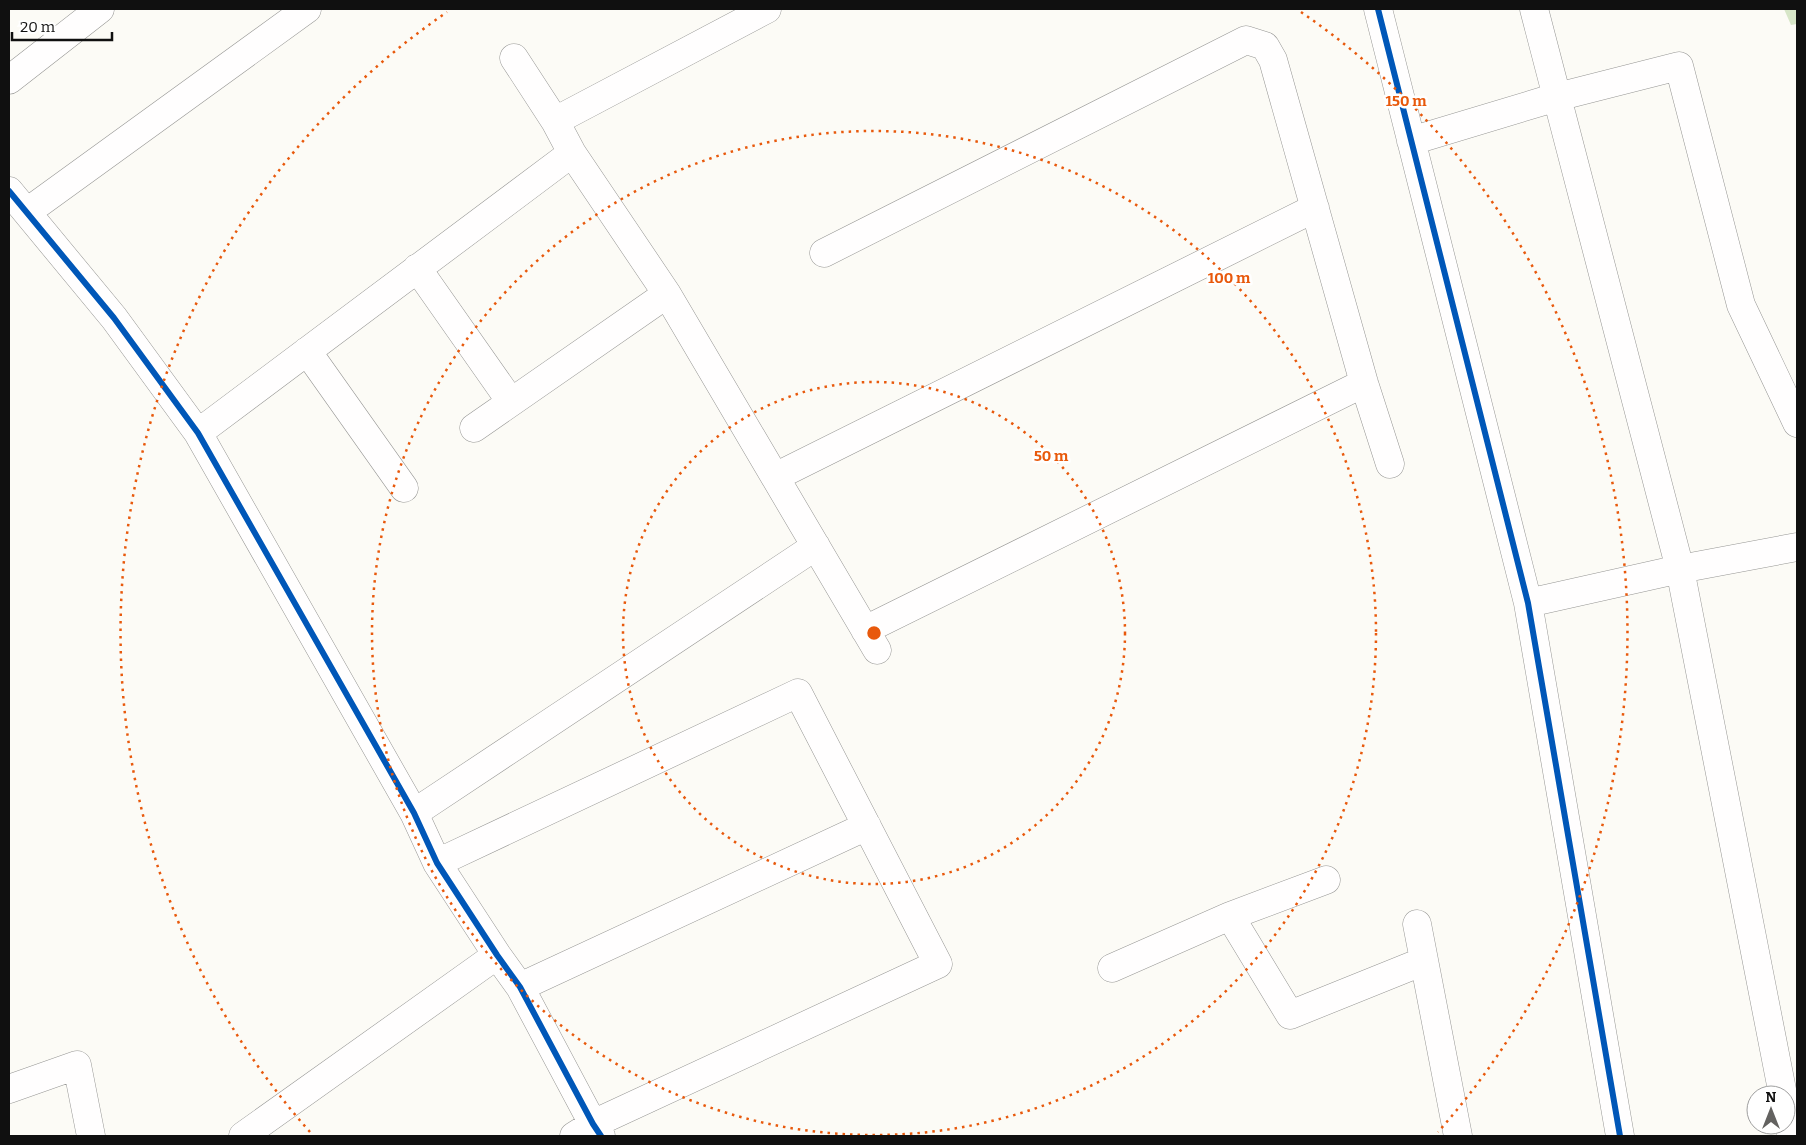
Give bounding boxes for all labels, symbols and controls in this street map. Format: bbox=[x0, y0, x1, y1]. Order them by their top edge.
scale bar bbox=[12, 10, 112, 42]
text: 20 m bbox=[20, 18, 56, 36]
text: 150 m bbox=[1385, 92, 1427, 110]
text: 100 m bbox=[1208, 269, 1251, 287]
text: 50 m bbox=[1034, 447, 1069, 465]
centre of rings bbox=[865, 624, 883, 642]
north arrow bbox=[1746, 1085, 1796, 1135]
text: N bbox=[1766, 1089, 1777, 1106]

